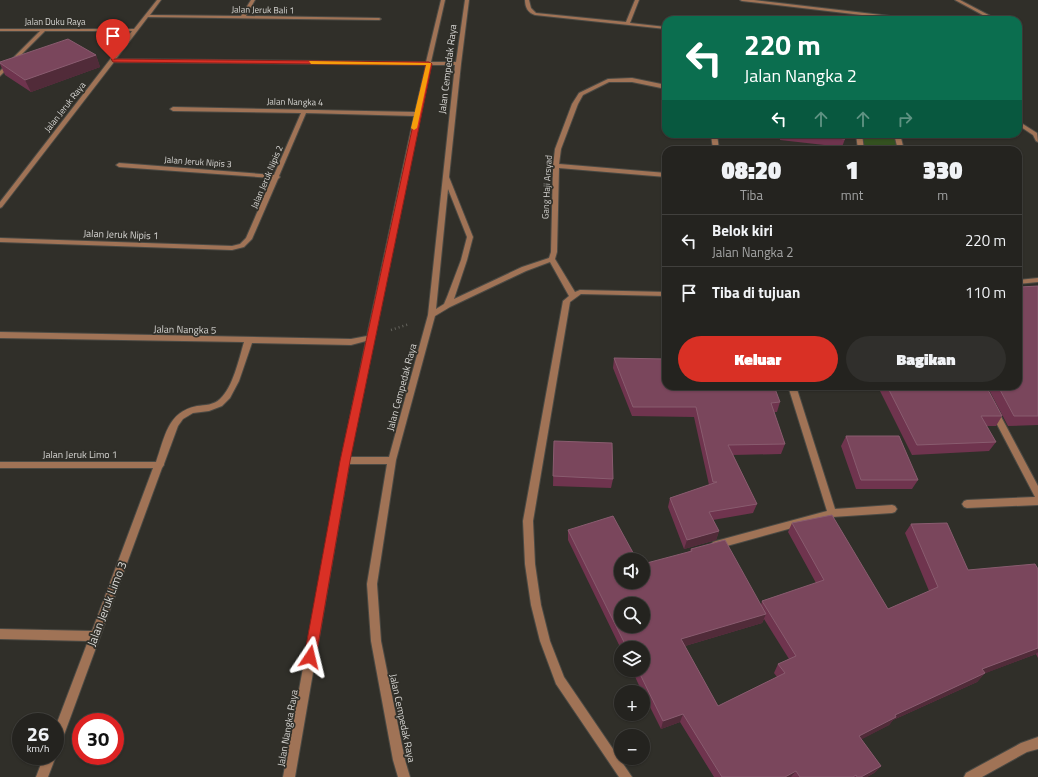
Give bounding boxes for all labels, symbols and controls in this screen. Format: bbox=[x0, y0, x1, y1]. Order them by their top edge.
street label: Jalan Jeruk Bali 1 bbox=[231, 2, 295, 17]
street label: Jalan Duku Raya bbox=[25, 15, 86, 28]
pin bbox=[96, 19, 130, 60]
street label: Jalan Cempedak Raya bbox=[435, 23, 460, 115]
text: 220 m bbox=[744, 23, 821, 66]
icon: arrive bbox=[102, 25, 124, 47]
icon: left bbox=[678, 32, 730, 84]
text: Jalan Nangka 2 bbox=[744, 62, 857, 89]
street label: Jalan Jeruk Raya bbox=[41, 78, 89, 135]
street label: Jalan Nangka 4 bbox=[267, 95, 323, 108]
icon: left bbox=[768, 108, 790, 130]
icon: ahead bbox=[810, 108, 832, 130]
icon: ahead bbox=[852, 108, 874, 130]
icon: right bbox=[894, 108, 916, 130]
street label: Jalan Jeruk Nipis 2 bbox=[247, 143, 286, 211]
text: 08:20 bbox=[722, 152, 781, 188]
text: 1 bbox=[845, 152, 859, 188]
text: 330 bbox=[923, 152, 962, 188]
street label: Jalan Jeruk Nipis 3 bbox=[164, 153, 232, 170]
street label: Gang Haji Arsyad bbox=[538, 154, 555, 219]
text: Tiba bbox=[740, 185, 763, 205]
text: mnt bbox=[841, 185, 863, 205]
text: m bbox=[937, 185, 948, 205]
text: Belok kiri bbox=[712, 219, 773, 242]
street label: Jalan Jeruk Nipis 1 bbox=[83, 226, 159, 243]
text: 220 m bbox=[965, 229, 1006, 252]
icon: left bbox=[678, 230, 700, 252]
text: Jalan Nangka 2 bbox=[712, 242, 793, 262]
text: Tiba di tujuan bbox=[712, 281, 800, 304]
text: 110 m bbox=[965, 281, 1006, 304]
icon: arrive bbox=[678, 282, 700, 304]
street label: Jalan Nangka 5 bbox=[154, 321, 217, 338]
button: Keluar bbox=[678, 336, 838, 382]
button: Bagikan bbox=[846, 336, 1006, 382]
street label: Jalan Cempedak Raya bbox=[383, 342, 420, 433]
street label: Jalan Jeruk Limo 1 bbox=[43, 447, 117, 462]
map controls bbox=[614, 553, 650, 765]
button: sound bbox=[614, 553, 650, 589]
street label: Jalan Jeruk Limo 3 bbox=[82, 558, 132, 649]
button: search bbox=[614, 597, 650, 633]
position arrow bbox=[289, 636, 331, 678]
button: layers bbox=[614, 641, 650, 677]
street label: Jalan Cempedak Raya bbox=[386, 673, 419, 764]
button: + bbox=[614, 685, 650, 721]
street label: Jalan Nangka Raya bbox=[273, 688, 302, 768]
speed limit sign: 30 bbox=[72, 713, 124, 765]
text: 26 bbox=[27, 718, 49, 749]
button: − bbox=[614, 729, 650, 765]
text: km/h bbox=[27, 741, 49, 756]

